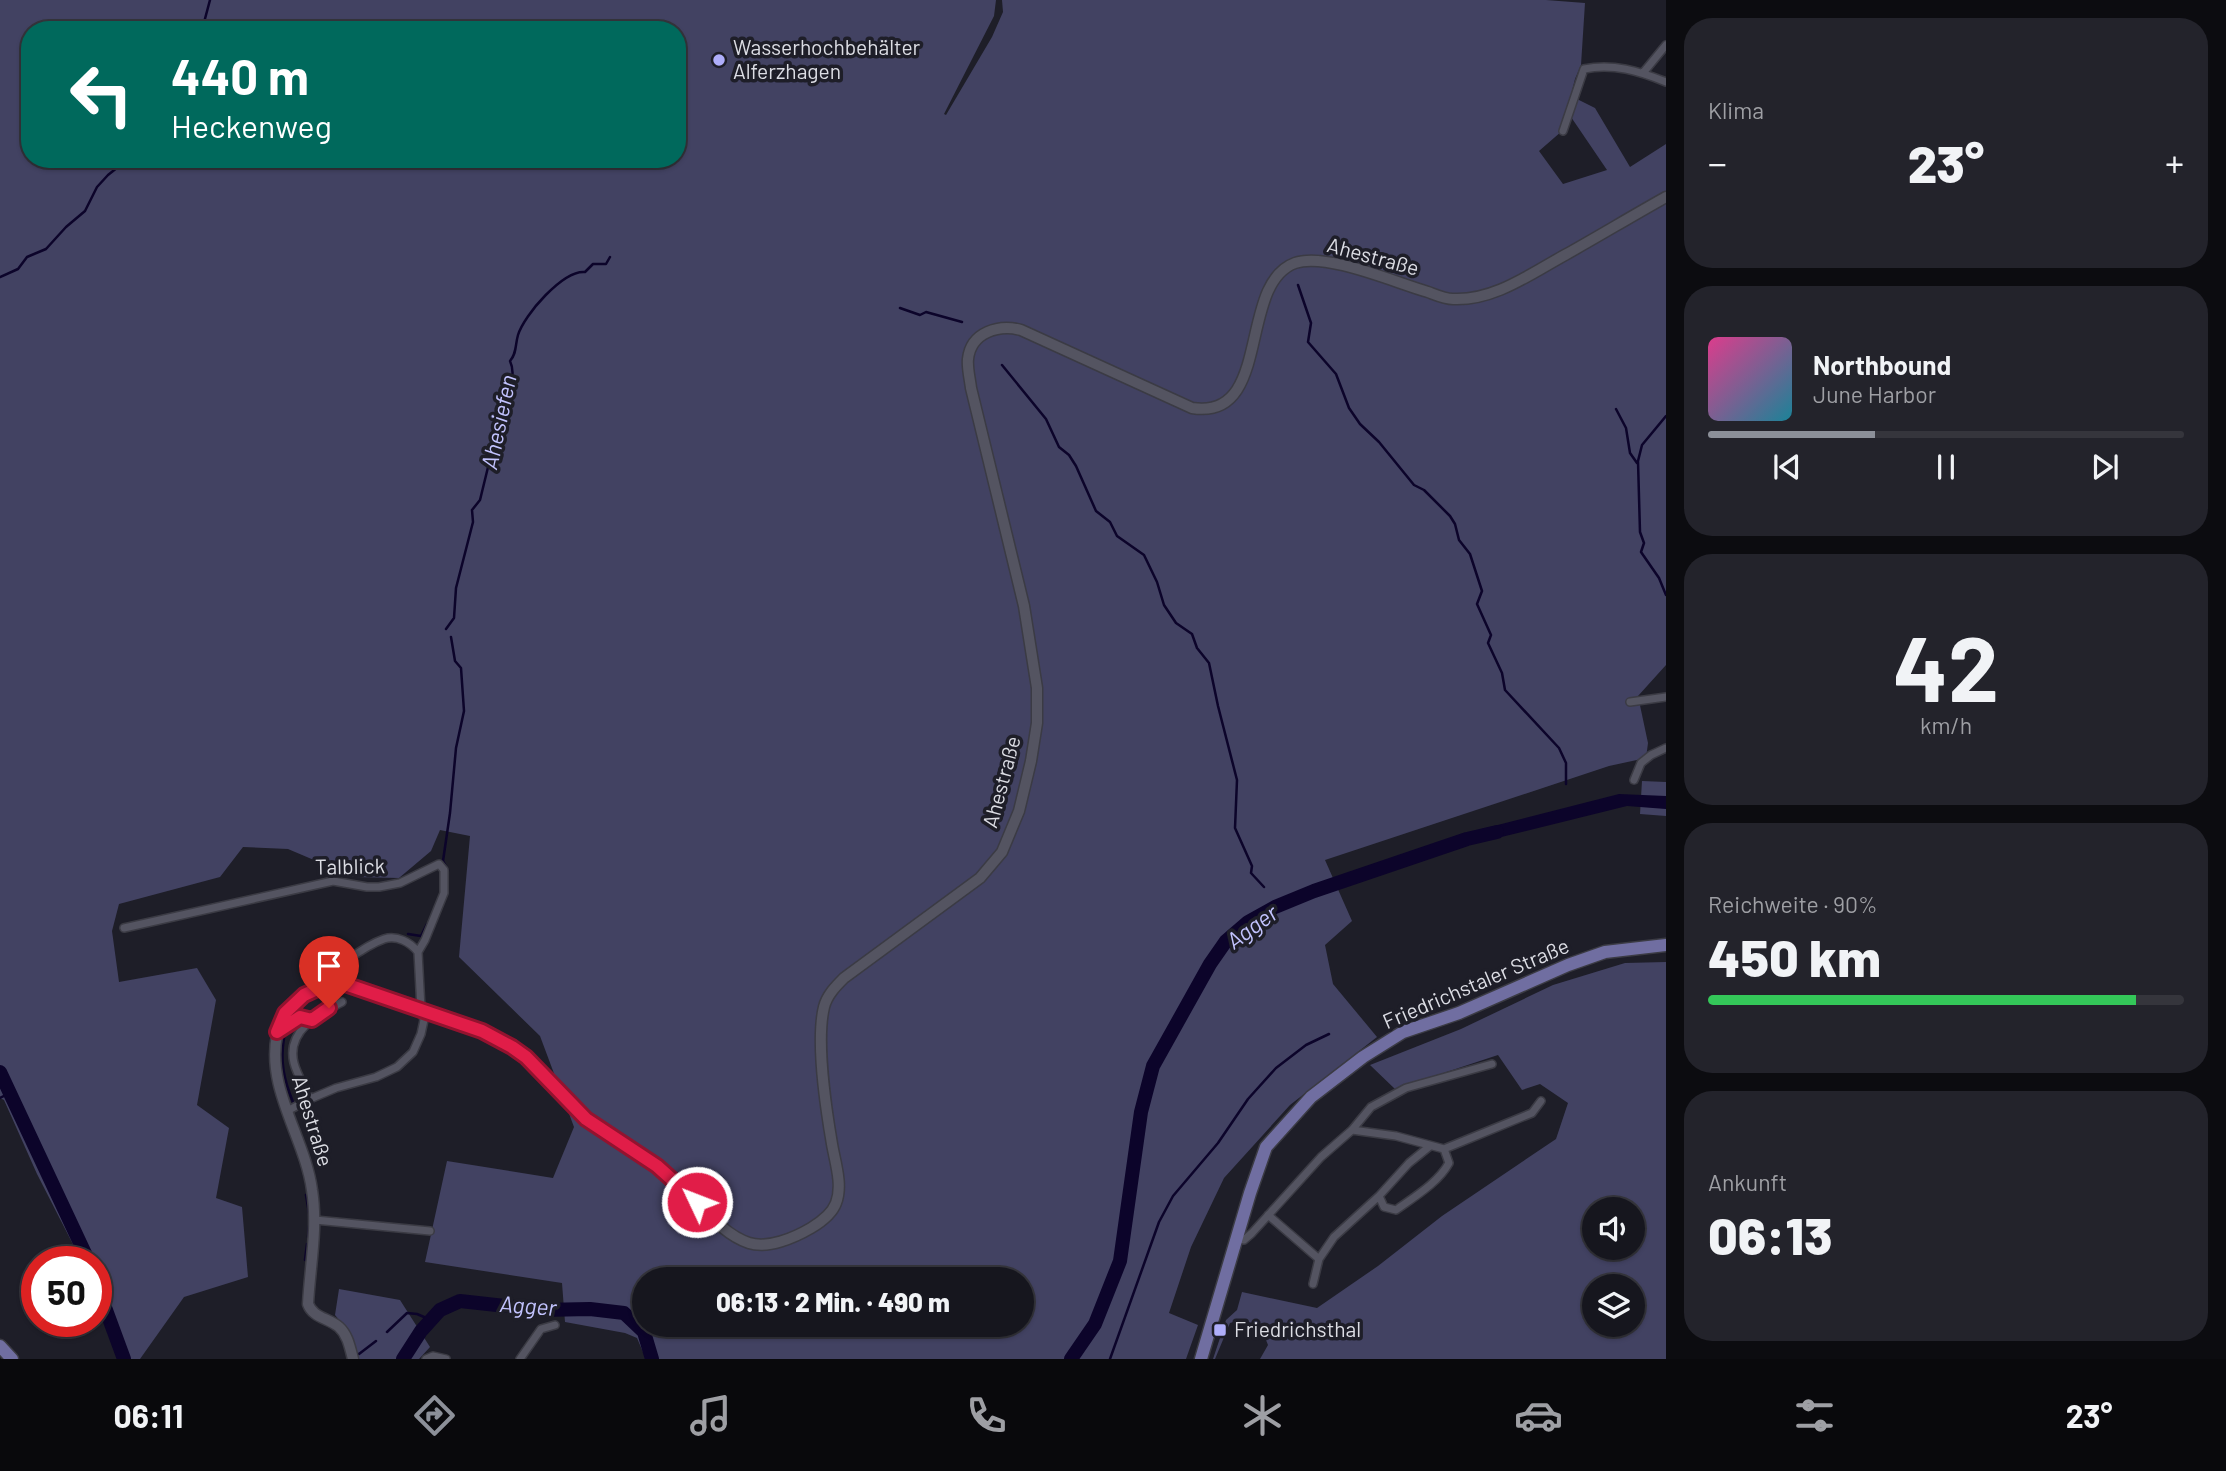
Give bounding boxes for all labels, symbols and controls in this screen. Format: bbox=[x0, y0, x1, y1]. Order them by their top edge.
place label: Wasserhochbehälter Alferzhagen bbox=[733, 34, 921, 83]
text: 440 m bbox=[171, 46, 309, 105]
icon: left bbox=[56, 49, 147, 140]
marker: Wasserhochbehälter Alferzhagen bbox=[711, 52, 727, 68]
text: Klima bbox=[1708, 96, 1764, 124]
text: Heckenweg bbox=[171, 106, 332, 144]
text: 23° bbox=[1908, 131, 1984, 193]
text: − bbox=[1708, 139, 1727, 185]
text: + bbox=[2165, 139, 2184, 185]
street label: Ahestraße bbox=[1325, 231, 1422, 280]
text: Northbound bbox=[1813, 349, 1951, 380]
water label: Ahesiefen bbox=[474, 372, 522, 472]
text: June Harbor bbox=[1813, 380, 1936, 408]
icon: previous bbox=[1768, 448, 1806, 486]
icon: pause bbox=[1927, 448, 1965, 486]
icon: next bbox=[2086, 448, 2124, 486]
text: 42 bbox=[1893, 611, 1999, 720]
text: km/h bbox=[1920, 711, 1972, 739]
street label: Ahestraße bbox=[976, 733, 1025, 830]
street label: Talblick bbox=[315, 852, 385, 879]
text: Reichweite · 90% bbox=[1708, 890, 1877, 918]
water label: Agger bbox=[1220, 898, 1283, 954]
text: 450 km bbox=[1708, 925, 1881, 987]
street label: Friedrichstaler Straße bbox=[1378, 932, 1572, 1033]
pin bbox=[299, 936, 359, 1008]
icon: arrive bbox=[310, 947, 348, 985]
street label: Ahestraße bbox=[288, 1072, 339, 1169]
position arrow bbox=[660, 1165, 734, 1239]
text: Ankunft bbox=[1708, 1168, 1787, 1196]
map controls bbox=[1582, 1197, 1645, 1337]
button: sound bbox=[1582, 1197, 1645, 1260]
text: 06:13 bbox=[1708, 1203, 1832, 1265]
speed limit sign: 50 bbox=[21, 1246, 112, 1337]
button: layers bbox=[1582, 1274, 1645, 1337]
text: 06:13 · 2 Min. · 490 m bbox=[716, 1286, 950, 1317]
water label: Agger bbox=[499, 1289, 558, 1321]
place label: Friedrichsthal bbox=[1234, 1316, 1361, 1341]
marker: Friedrichsthal bbox=[1212, 1322, 1228, 1338]
icon: directions bbox=[410, 1391, 459, 1440]
icon: music bbox=[686, 1391, 735, 1440]
icon: phone bbox=[962, 1391, 1011, 1440]
icon: climate bbox=[1238, 1391, 1287, 1440]
icon: car bbox=[1514, 1391, 1563, 1440]
icon: filters bbox=[1790, 1391, 1839, 1440]
text: 06:11 bbox=[113, 1396, 183, 1434]
text: 23° bbox=[2066, 1396, 2113, 1434]

